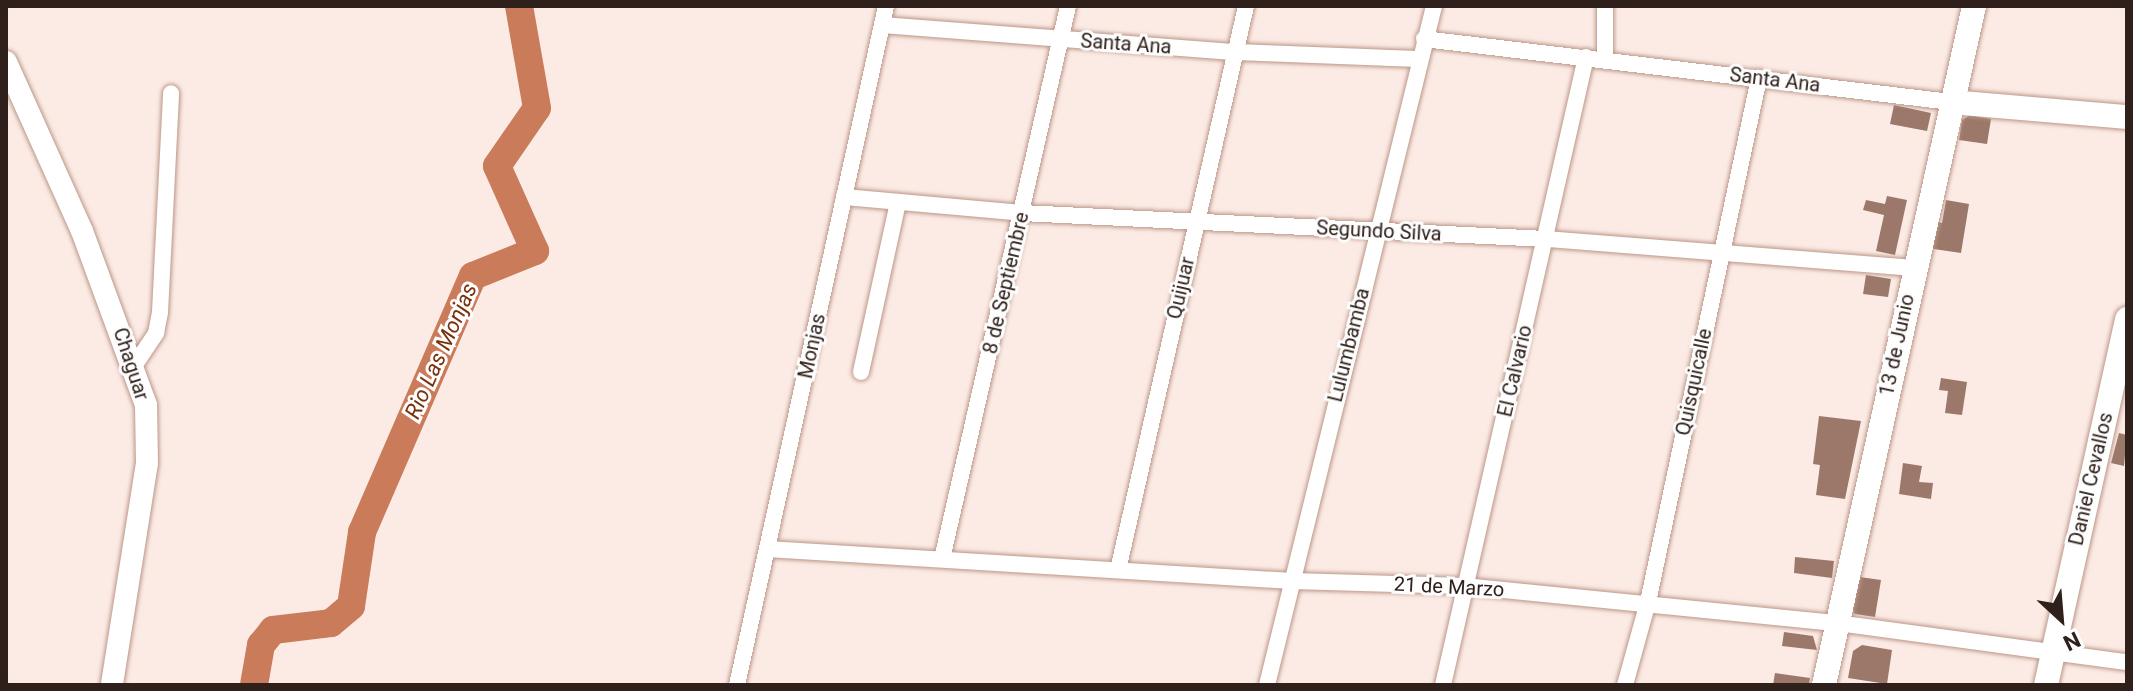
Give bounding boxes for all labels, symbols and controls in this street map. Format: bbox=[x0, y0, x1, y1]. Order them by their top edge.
street label: Santa Ana bbox=[1080, 29, 1172, 59]
street label: Santa Ana bbox=[1728, 63, 1822, 97]
street label: 8 de Septiembre bbox=[978, 210, 1034, 356]
street label: Segundo Silva bbox=[1316, 216, 1442, 246]
street label: Quijuar bbox=[1162, 255, 1200, 321]
water label: Rio Las Monjas bbox=[399, 279, 483, 423]
street label: Lulumbamba bbox=[1323, 286, 1375, 404]
street label: 13 de Junio bbox=[1874, 292, 1920, 398]
street label: Monjas bbox=[793, 311, 831, 381]
street label: El Calvario bbox=[1493, 323, 1537, 419]
street label: Chaguar bbox=[108, 325, 154, 403]
street label: Quisquicalle bbox=[1671, 326, 1717, 438]
street label: Daniel Cevallos bbox=[2064, 410, 2118, 548]
street label: 21 de Marzo bbox=[1393, 572, 1505, 602]
north arrow bbox=[2021, 579, 2101, 659]
text: N bbox=[2059, 626, 2084, 656]

